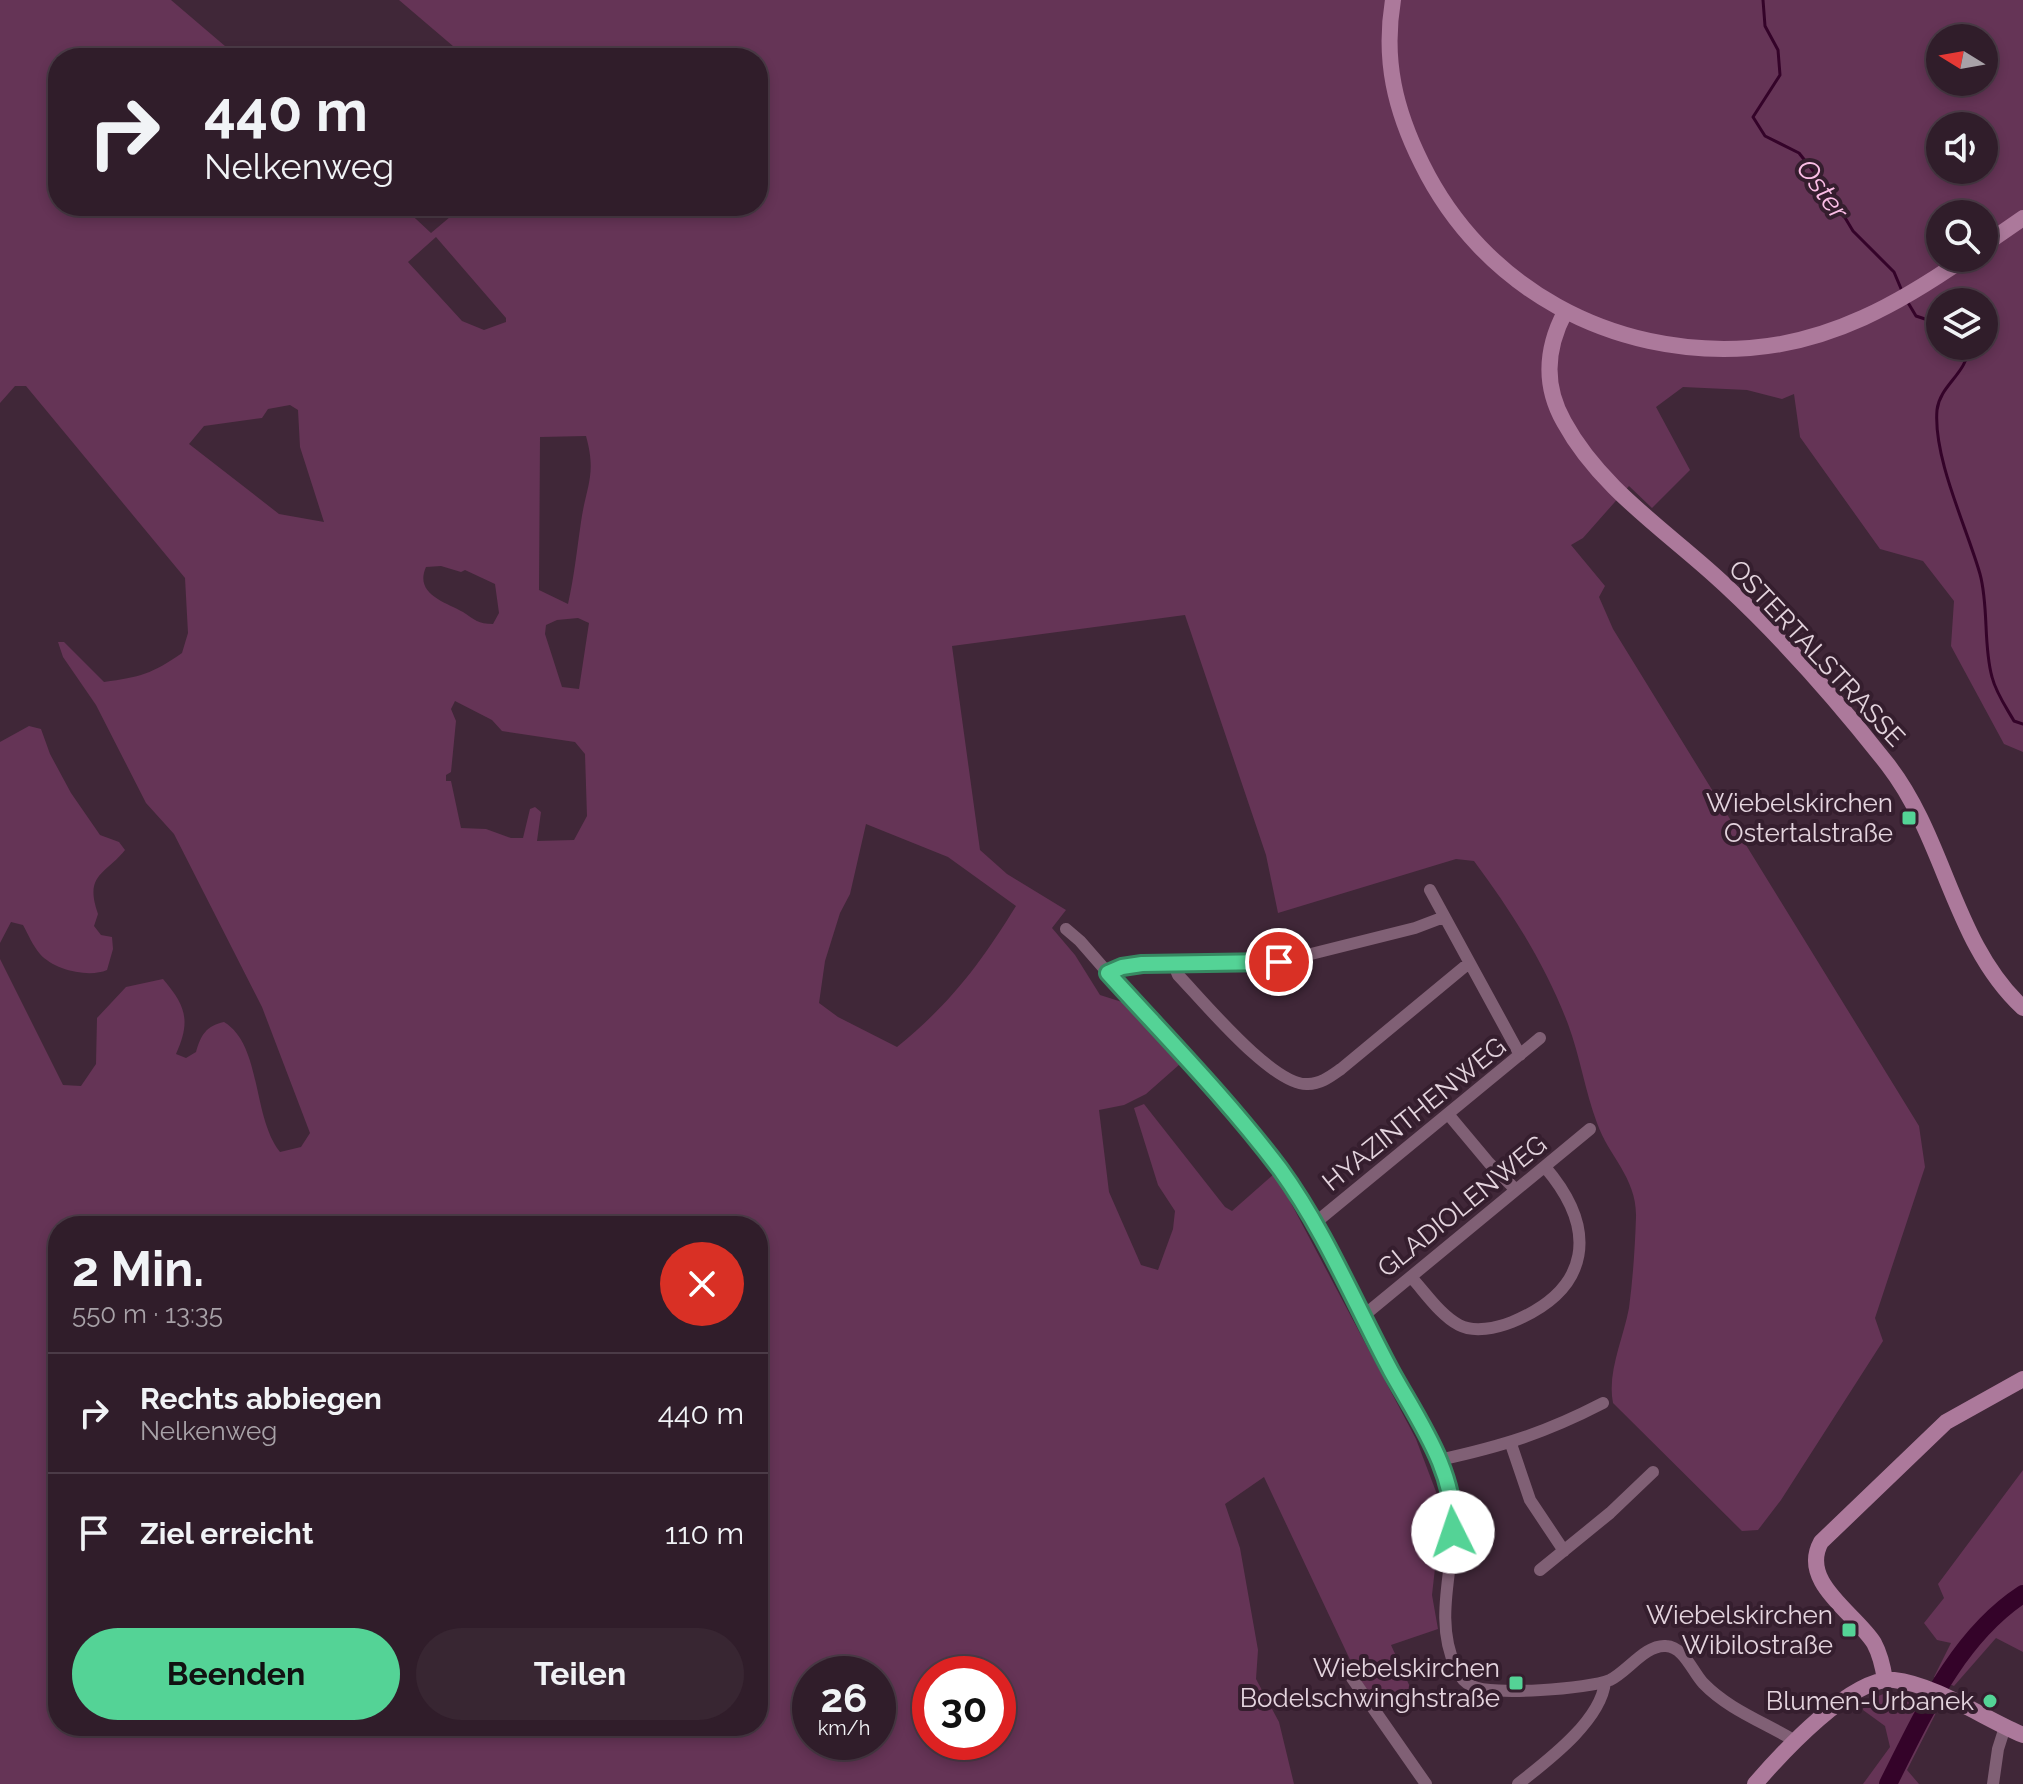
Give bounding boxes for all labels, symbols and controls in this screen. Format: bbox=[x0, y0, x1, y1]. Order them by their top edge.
north arrow bbox=[1926, 24, 1998, 96]
map controls bbox=[1926, 24, 1998, 360]
text: 440 m bbox=[204, 78, 368, 144]
icon: right bbox=[72, 80, 176, 184]
button: sound bbox=[1926, 112, 1998, 184]
text: Nelkenweg bbox=[204, 145, 394, 187]
water label: Oster bbox=[1790, 153, 1856, 227]
button: search bbox=[1926, 200, 1998, 272]
button: layers bbox=[1926, 288, 1998, 360]
street label: OSTERTALSTRASSE bbox=[1723, 554, 1911, 752]
place label: Wiebelskirchen Ostertalstraße bbox=[1706, 788, 1893, 848]
marker: Wiebelskirchen Ostertalstraße bbox=[1900, 809, 1918, 827]
pin bbox=[1245, 928, 1313, 996]
icon: arrive bbox=[1257, 940, 1301, 984]
street label: HYAZINTHENWEG bbox=[1316, 1031, 1512, 1197]
street label: GLADIOLENWEG bbox=[1372, 1129, 1552, 1283]
text: 2 Min. bbox=[72, 1241, 204, 1297]
button: close bbox=[660, 1242, 744, 1326]
text: 550 m · 13:35 bbox=[72, 1299, 223, 1329]
text: Rechts abbiegen bbox=[140, 1381, 382, 1416]
icon: right bbox=[72, 1391, 116, 1435]
text: 440 m bbox=[658, 1396, 744, 1431]
text: Nelkenweg bbox=[140, 1416, 277, 1446]
position arrow bbox=[1411, 1490, 1495, 1574]
icon: arrive bbox=[72, 1511, 116, 1555]
text: Ziel erreicht bbox=[140, 1516, 313, 1551]
text: 110 m bbox=[665, 1516, 744, 1551]
place label: Wiebelskirchen Wibilostraße bbox=[1646, 1600, 1833, 1660]
marker: Wiebelskirchen Wibilostraße bbox=[1840, 1621, 1858, 1639]
button: Beenden bbox=[72, 1628, 400, 1720]
button: Teilen bbox=[416, 1628, 744, 1720]
place label: Wiebelskirchen Bodelschwinghstraße bbox=[1240, 1653, 1500, 1713]
speed limit sign: 30 bbox=[912, 1656, 1016, 1760]
text: 26 bbox=[821, 1674, 867, 1721]
marker: Wiebelskirchen Bodelschwinghstraße bbox=[1507, 1674, 1525, 1692]
place label: Blumen-Urbanek bbox=[1766, 1686, 1974, 1716]
marker: Blumen-Urbanek bbox=[1981, 1692, 1999, 1710]
text: km/h bbox=[818, 1716, 870, 1740]

